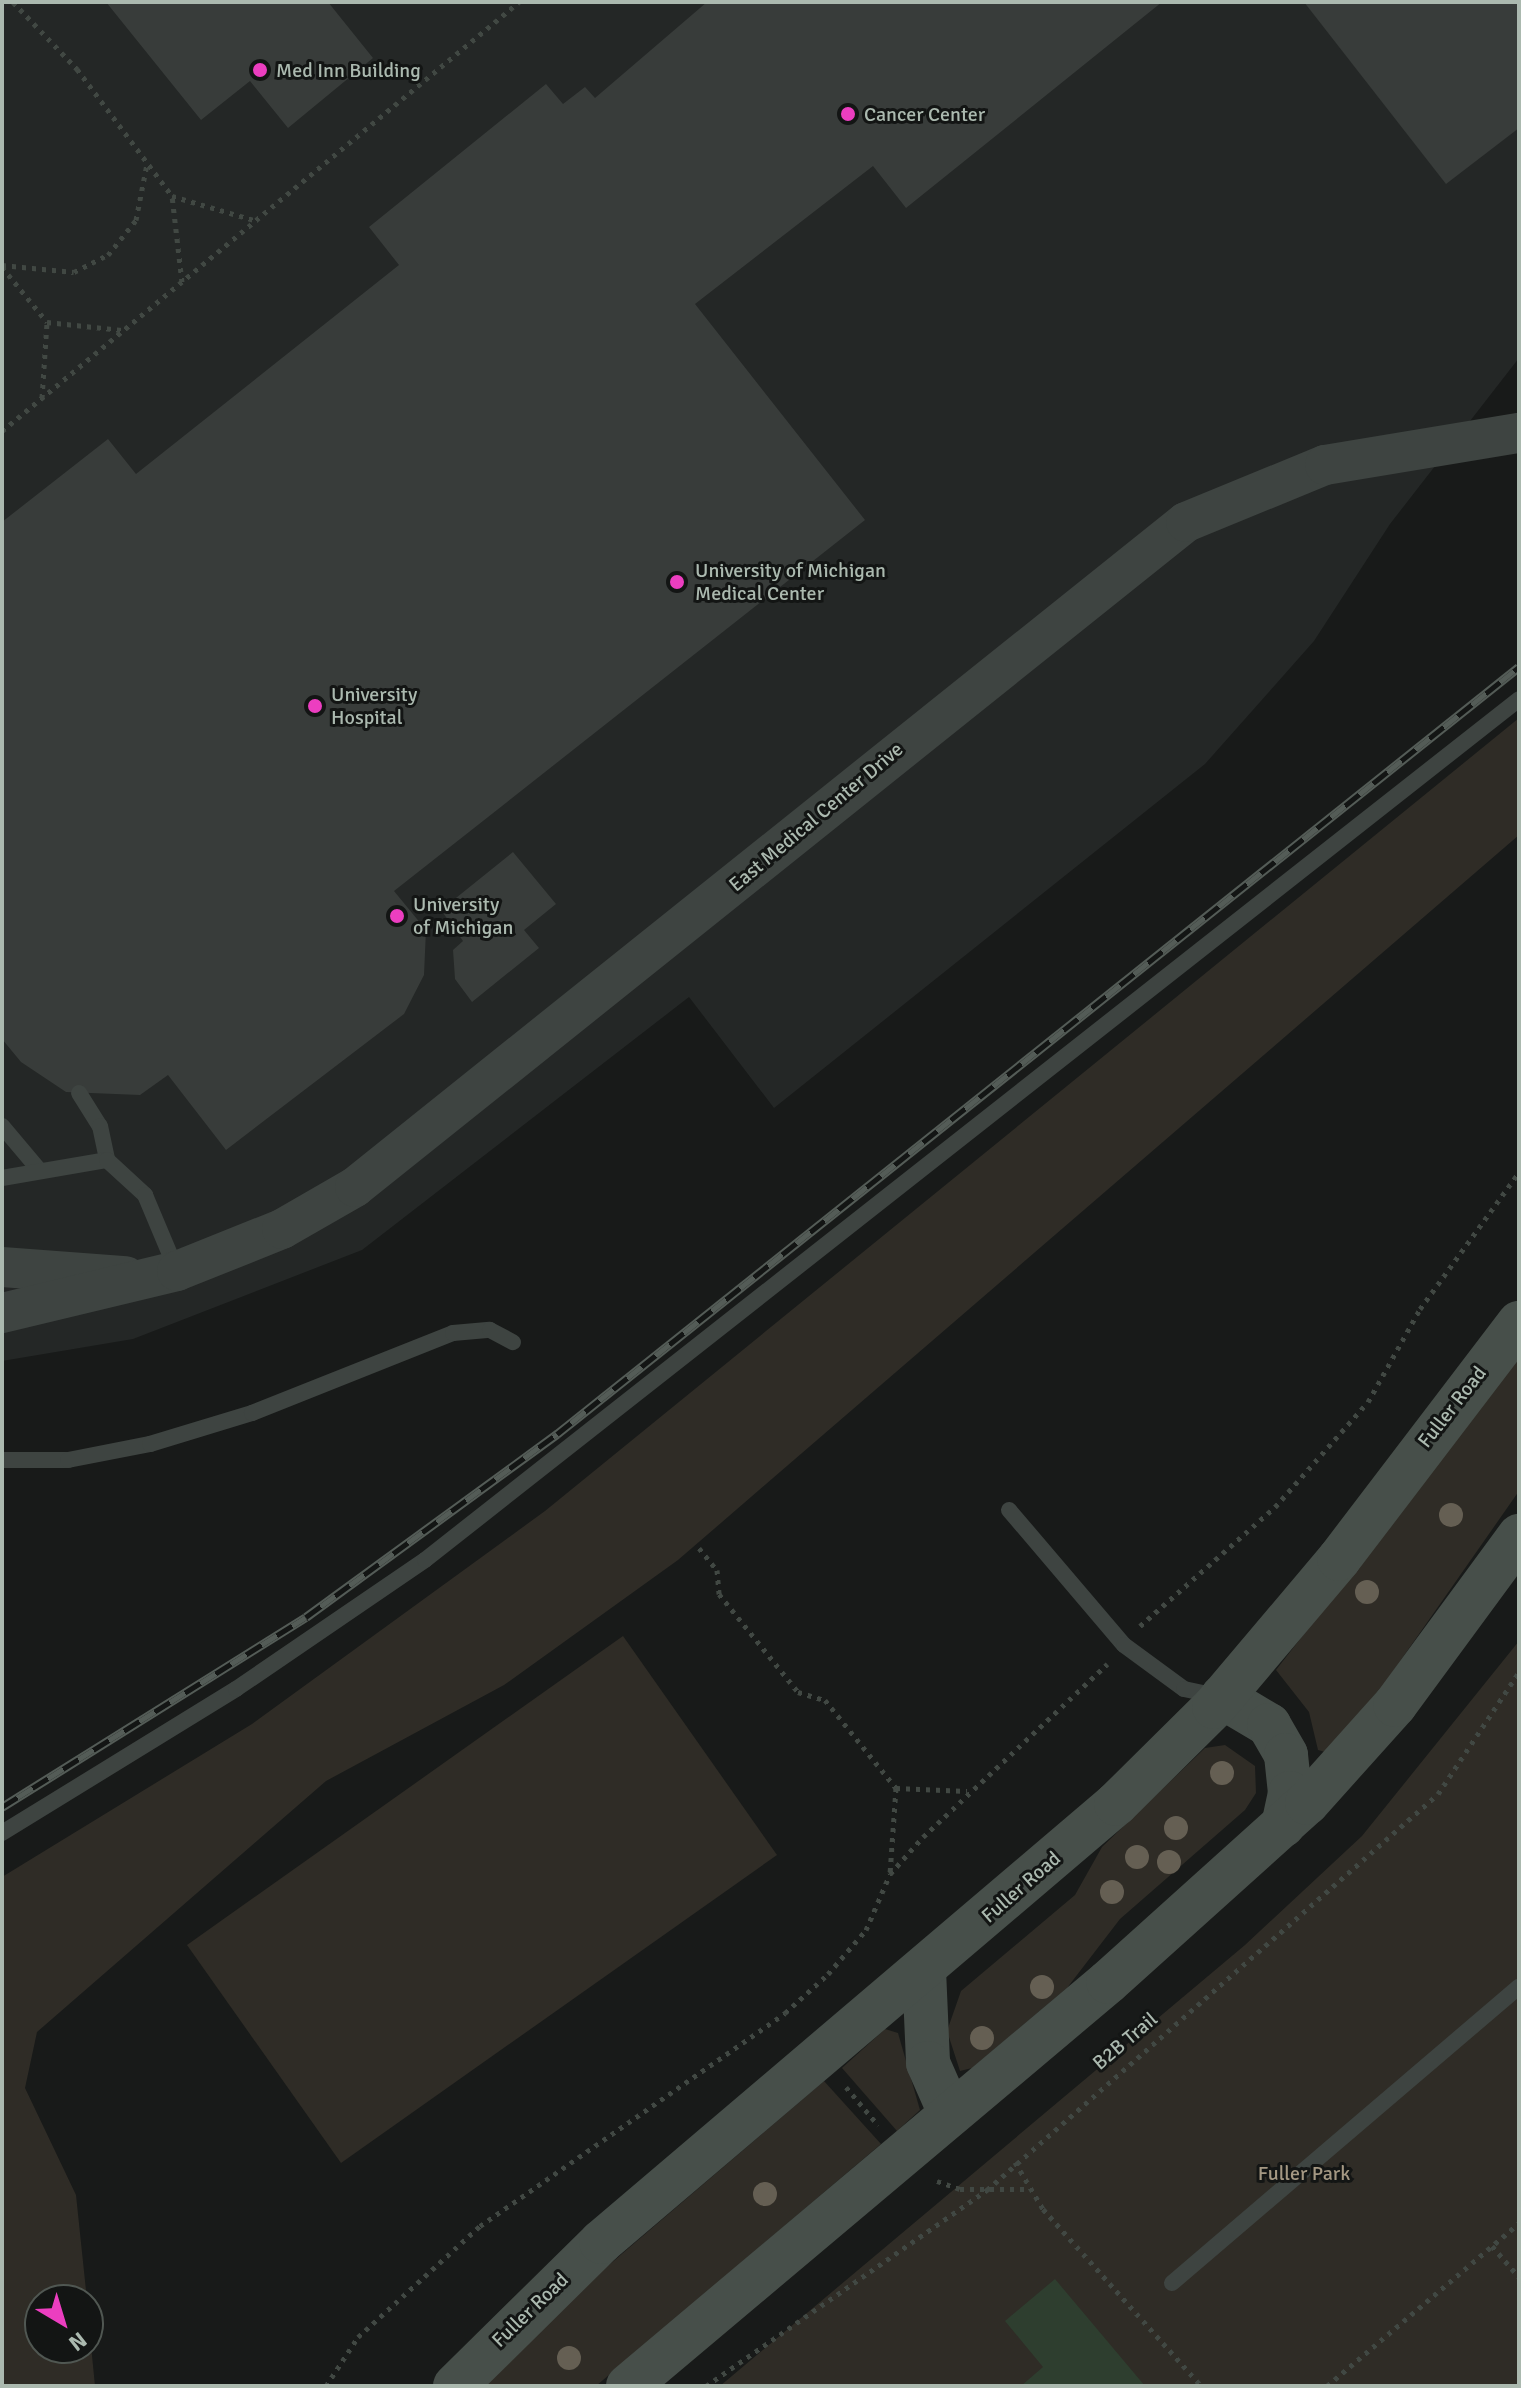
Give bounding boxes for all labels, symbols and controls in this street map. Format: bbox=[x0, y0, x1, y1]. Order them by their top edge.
place label: Med Inn Building bbox=[276, 58, 421, 82]
marker: Med Inn Building bbox=[251, 61, 269, 79]
place label: Cancer Center bbox=[864, 102, 985, 126]
marker: Cancer Center bbox=[839, 105, 857, 123]
place label: University of Michigan Medical Center bbox=[695, 558, 886, 605]
marker: University of Michigan Medical Center bbox=[666, 571, 688, 593]
place label: University Hospital bbox=[331, 682, 417, 729]
marker: University Hospital bbox=[306, 697, 324, 715]
street label: East Medical Center Drive bbox=[724, 737, 908, 897]
place label: University of Michigan bbox=[413, 892, 513, 939]
marker: University of Michigan bbox=[388, 907, 406, 925]
street label: Fuller Road bbox=[1413, 1361, 1491, 1453]
street label: Fuller Road bbox=[977, 1846, 1065, 1928]
street label: B2B Trail bbox=[1088, 2007, 1162, 2075]
park label: Fuller Park bbox=[1258, 2161, 1350, 2185]
street label: Fuller Road bbox=[487, 2268, 573, 2352]
north arrow bbox=[24, 2284, 104, 2364]
text: N bbox=[64, 2326, 92, 2357]

